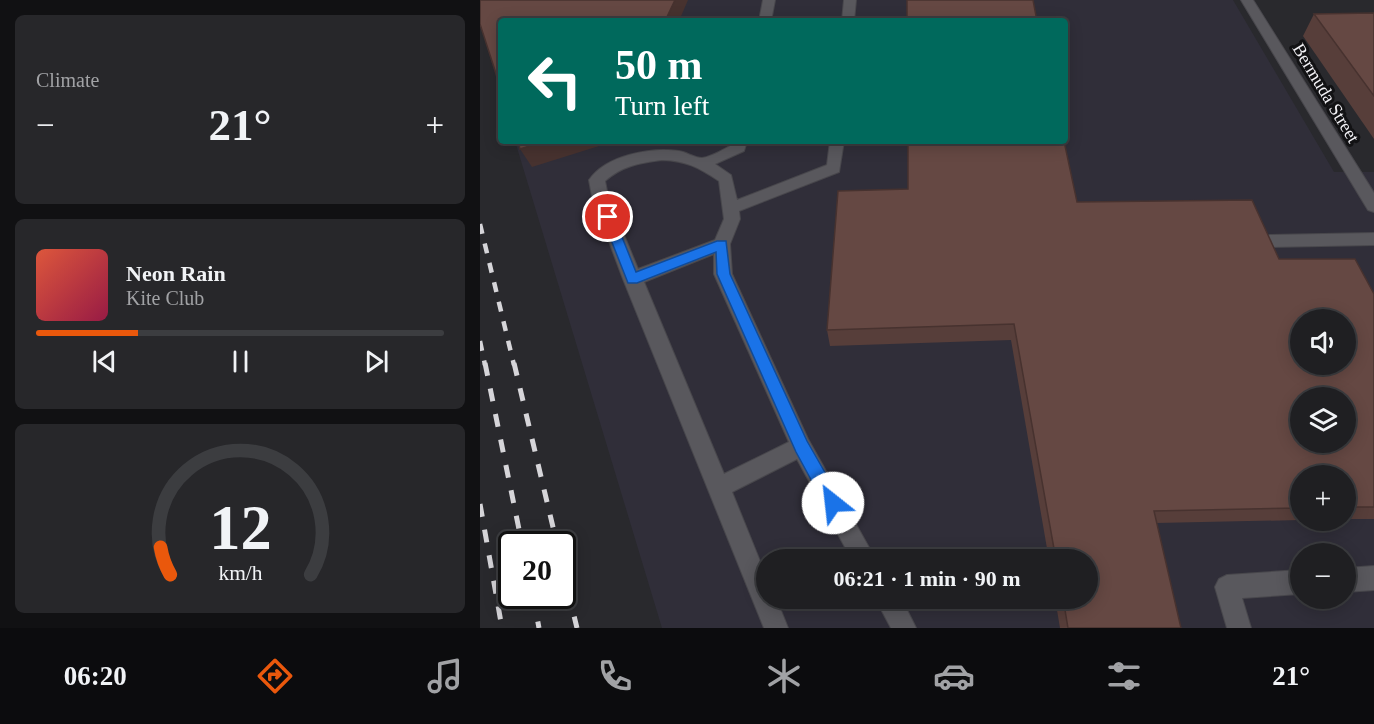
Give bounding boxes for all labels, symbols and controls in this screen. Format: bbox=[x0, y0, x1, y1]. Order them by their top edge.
street label: Bermuda Street bbox=[1288, 40, 1364, 146]
icon: left bbox=[516, 42, 594, 120]
text: 50 m bbox=[615, 42, 703, 88]
text: Climate bbox=[36, 69, 99, 91]
text: Turn left bbox=[615, 91, 709, 121]
text: 21° bbox=[209, 100, 272, 150]
text: − bbox=[36, 107, 55, 143]
text: + bbox=[425, 107, 444, 143]
pin bbox=[582, 191, 633, 242]
icon: arrive bbox=[591, 200, 624, 233]
text: Neon Rain bbox=[126, 261, 226, 286]
text: Kite Club bbox=[126, 287, 204, 309]
map controls bbox=[1290, 309, 1356, 609]
button: sound bbox=[1290, 309, 1356, 375]
icon: previous bbox=[88, 345, 121, 378]
icon: pause bbox=[224, 345, 257, 378]
icon: next bbox=[360, 345, 393, 378]
button: layers bbox=[1290, 387, 1356, 453]
button: + bbox=[1290, 465, 1356, 531]
position arrow bbox=[801, 471, 865, 535]
text: 12 bbox=[209, 494, 271, 563]
speed limit sign: 20 bbox=[498, 531, 576, 609]
button: − bbox=[1290, 543, 1356, 609]
text: km/h bbox=[218, 562, 262, 586]
text: 06:21 · 1 min · 90 m bbox=[834, 566, 1021, 591]
icon: directions bbox=[254, 655, 296, 697]
icon: music bbox=[424, 655, 466, 697]
icon: phone bbox=[594, 655, 636, 697]
icon: climate bbox=[763, 655, 805, 697]
icon: car bbox=[933, 655, 975, 697]
icon: filters bbox=[1103, 655, 1145, 697]
text: 06:20 bbox=[64, 661, 127, 691]
text: 21° bbox=[1272, 661, 1310, 691]

